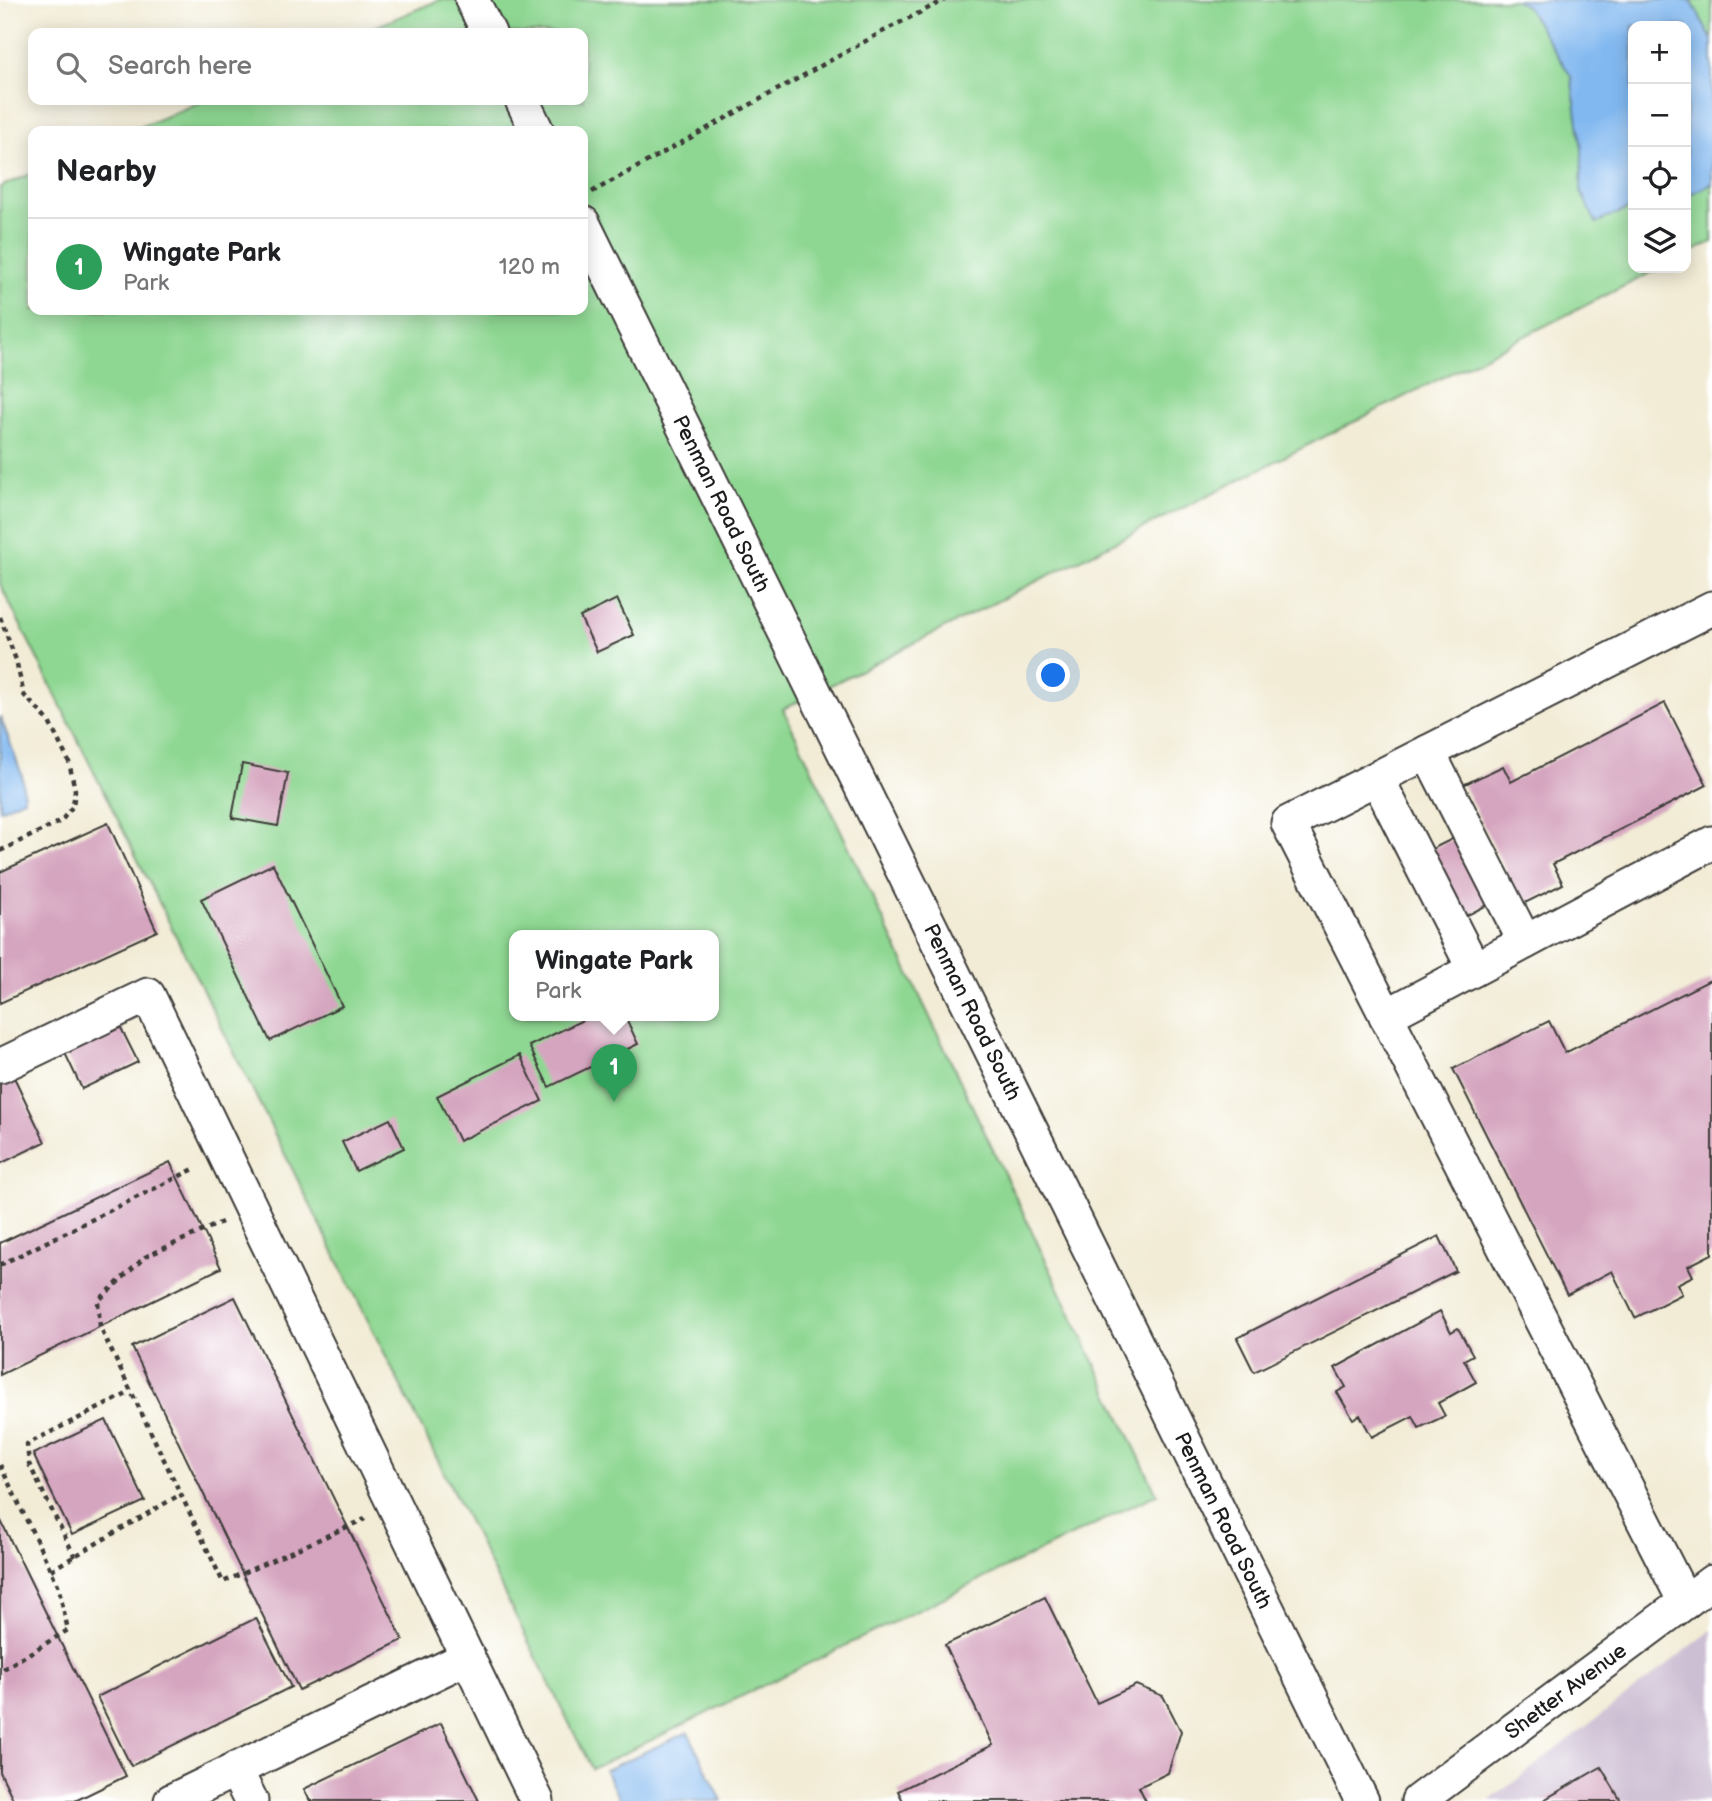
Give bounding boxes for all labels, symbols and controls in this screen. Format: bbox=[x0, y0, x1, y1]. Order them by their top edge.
map controls bbox=[1628, 21, 1691, 273]
button: + bbox=[1628, 21, 1691, 84]
search box bbox=[28, 28, 588, 105]
icon: search bbox=[52, 48, 90, 86]
text: Search here bbox=[108, 51, 252, 82]
button: − bbox=[1628, 84, 1691, 147]
button: locate bbox=[1628, 147, 1691, 210]
text: Nearby bbox=[56, 154, 156, 190]
button: layers bbox=[1628, 210, 1691, 273]
text: Wingate Park bbox=[123, 238, 281, 269]
text: 1 bbox=[74, 253, 84, 281]
text: 120 m bbox=[499, 253, 560, 281]
text: Park bbox=[123, 269, 169, 297]
street label: Penman Road South bbox=[667, 411, 776, 596]
your location bbox=[1036, 658, 1070, 692]
street label: Penman Road South bbox=[918, 920, 1027, 1104]
popup bbox=[509, 930, 719, 1021]
text: Wingate Park bbox=[535, 946, 693, 977]
text: Park bbox=[535, 977, 581, 1005]
pin: 1 bbox=[591, 1044, 637, 1102]
street label: Penman Road South bbox=[1169, 1428, 1278, 1613]
street label: Shetter Avenue bbox=[1500, 1638, 1631, 1745]

